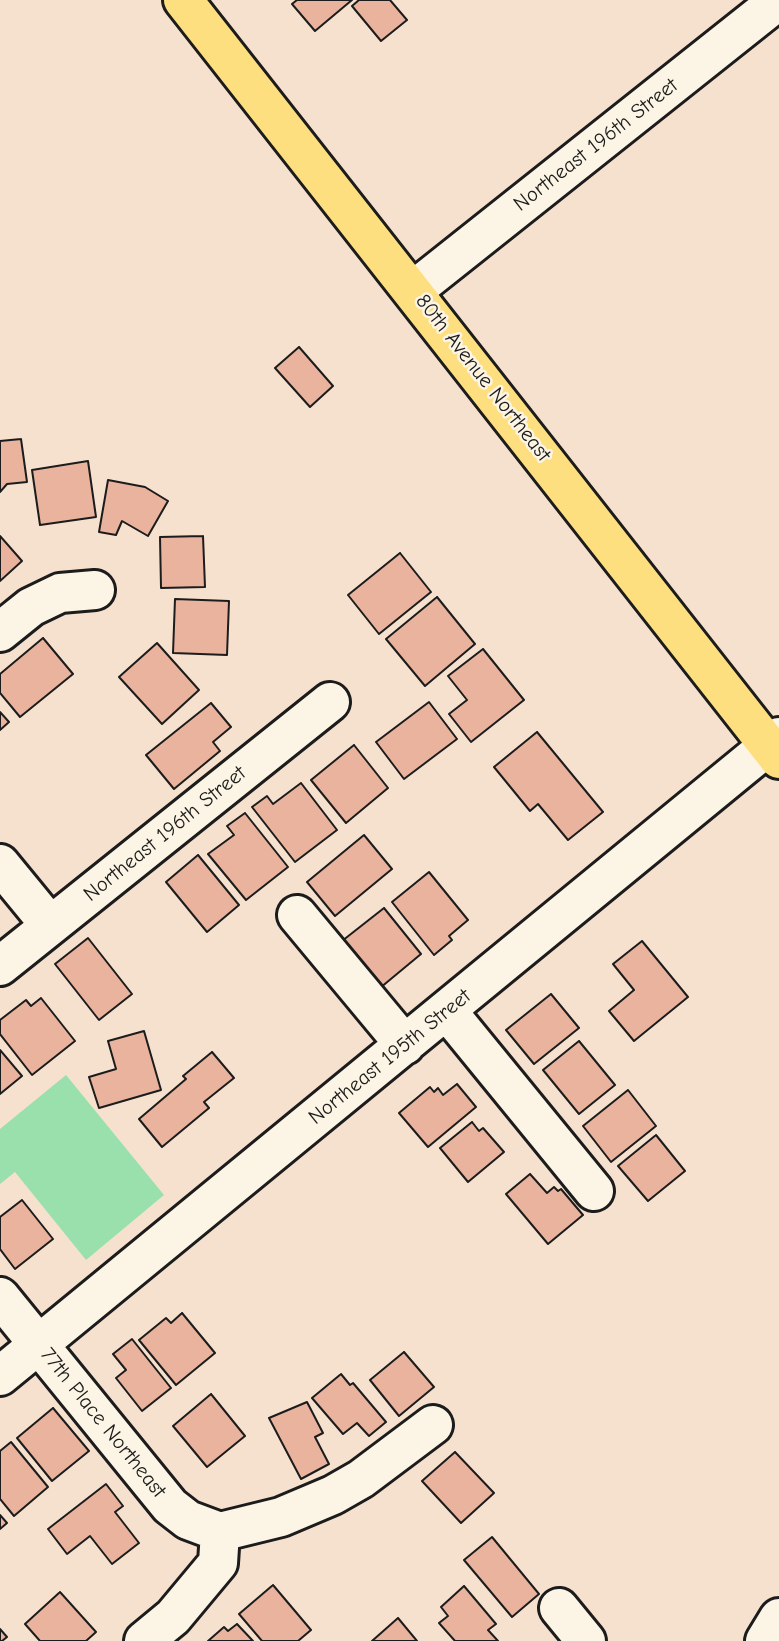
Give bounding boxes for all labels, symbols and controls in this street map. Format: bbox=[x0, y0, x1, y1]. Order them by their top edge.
street label: Northeast 196th Street bbox=[509, 73, 683, 217]
street label: 80th Avenue Northeast bbox=[410, 289, 556, 467]
street label: Northeast 196th Street bbox=[79, 761, 251, 907]
street label: Northeast 195th Street bbox=[304, 984, 476, 1130]
street label: 77th Place Northeast bbox=[35, 1343, 171, 1503]

